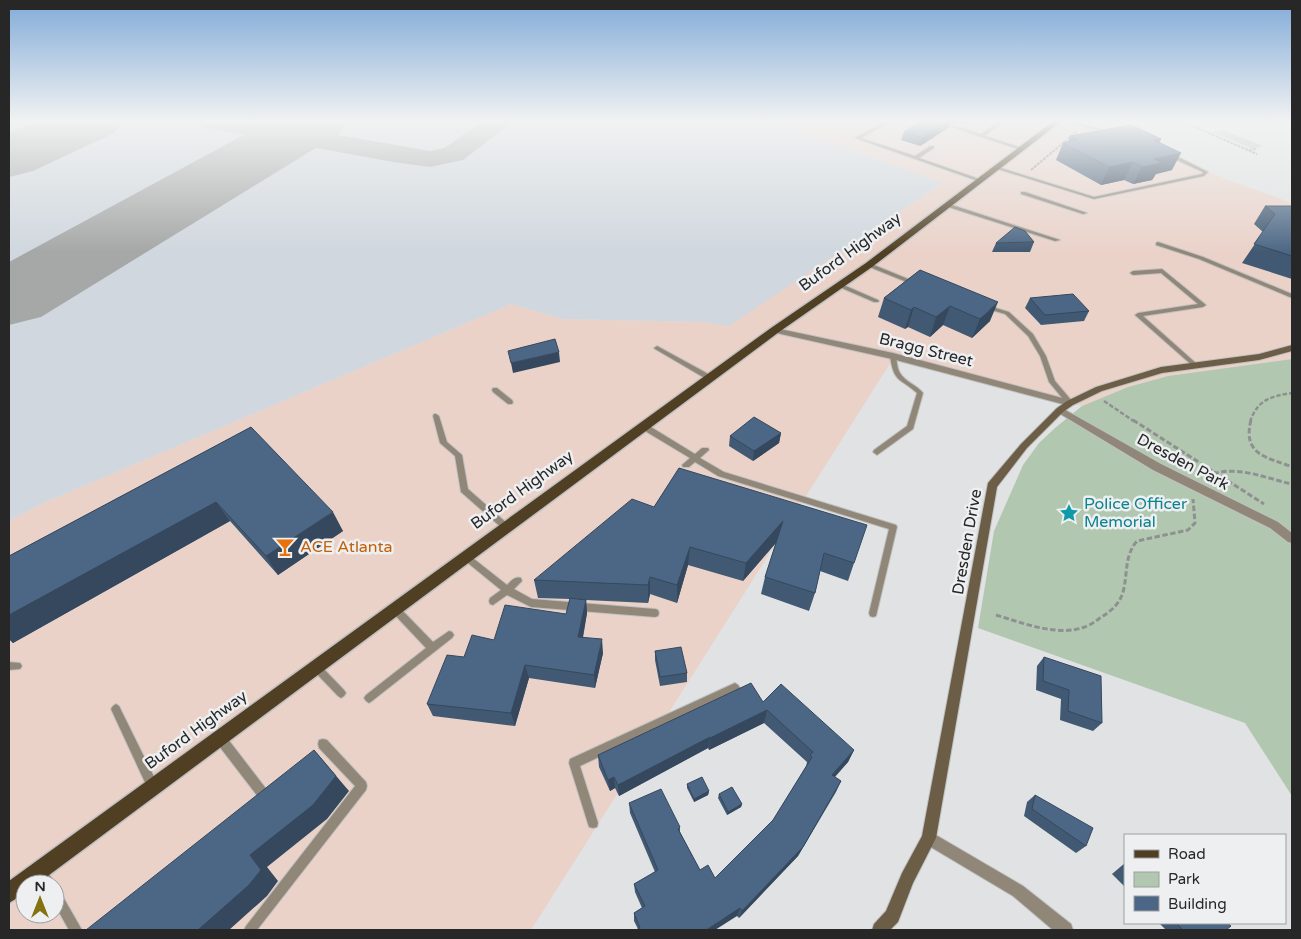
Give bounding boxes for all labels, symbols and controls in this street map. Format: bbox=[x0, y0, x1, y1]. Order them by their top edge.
street label: Buford Highway bbox=[795, 208, 905, 296]
street label: Bragg Street bbox=[877, 329, 975, 371]
street label: Dresden Park bbox=[1133, 429, 1233, 495]
street label: Buford Highway bbox=[467, 446, 577, 534]
street label: Dresden Drive bbox=[948, 488, 986, 596]
place label: Police Officer Memorial bbox=[1084, 494, 1188, 532]
place icon: Police Officer Memorial bbox=[1058, 502, 1080, 524]
bar icon: ACE Atlanta bbox=[274, 536, 296, 558]
place label: ACE Atlanta bbox=[300, 537, 393, 557]
street label: Buford Highway bbox=[141, 686, 251, 774]
legend bbox=[1124, 834, 1286, 924]
text: Road bbox=[1168, 845, 1206, 863]
text: Park bbox=[1168, 870, 1200, 888]
north arrow bbox=[15, 874, 65, 924]
text: N bbox=[34, 878, 46, 895]
text: Building bbox=[1168, 895, 1227, 913]

